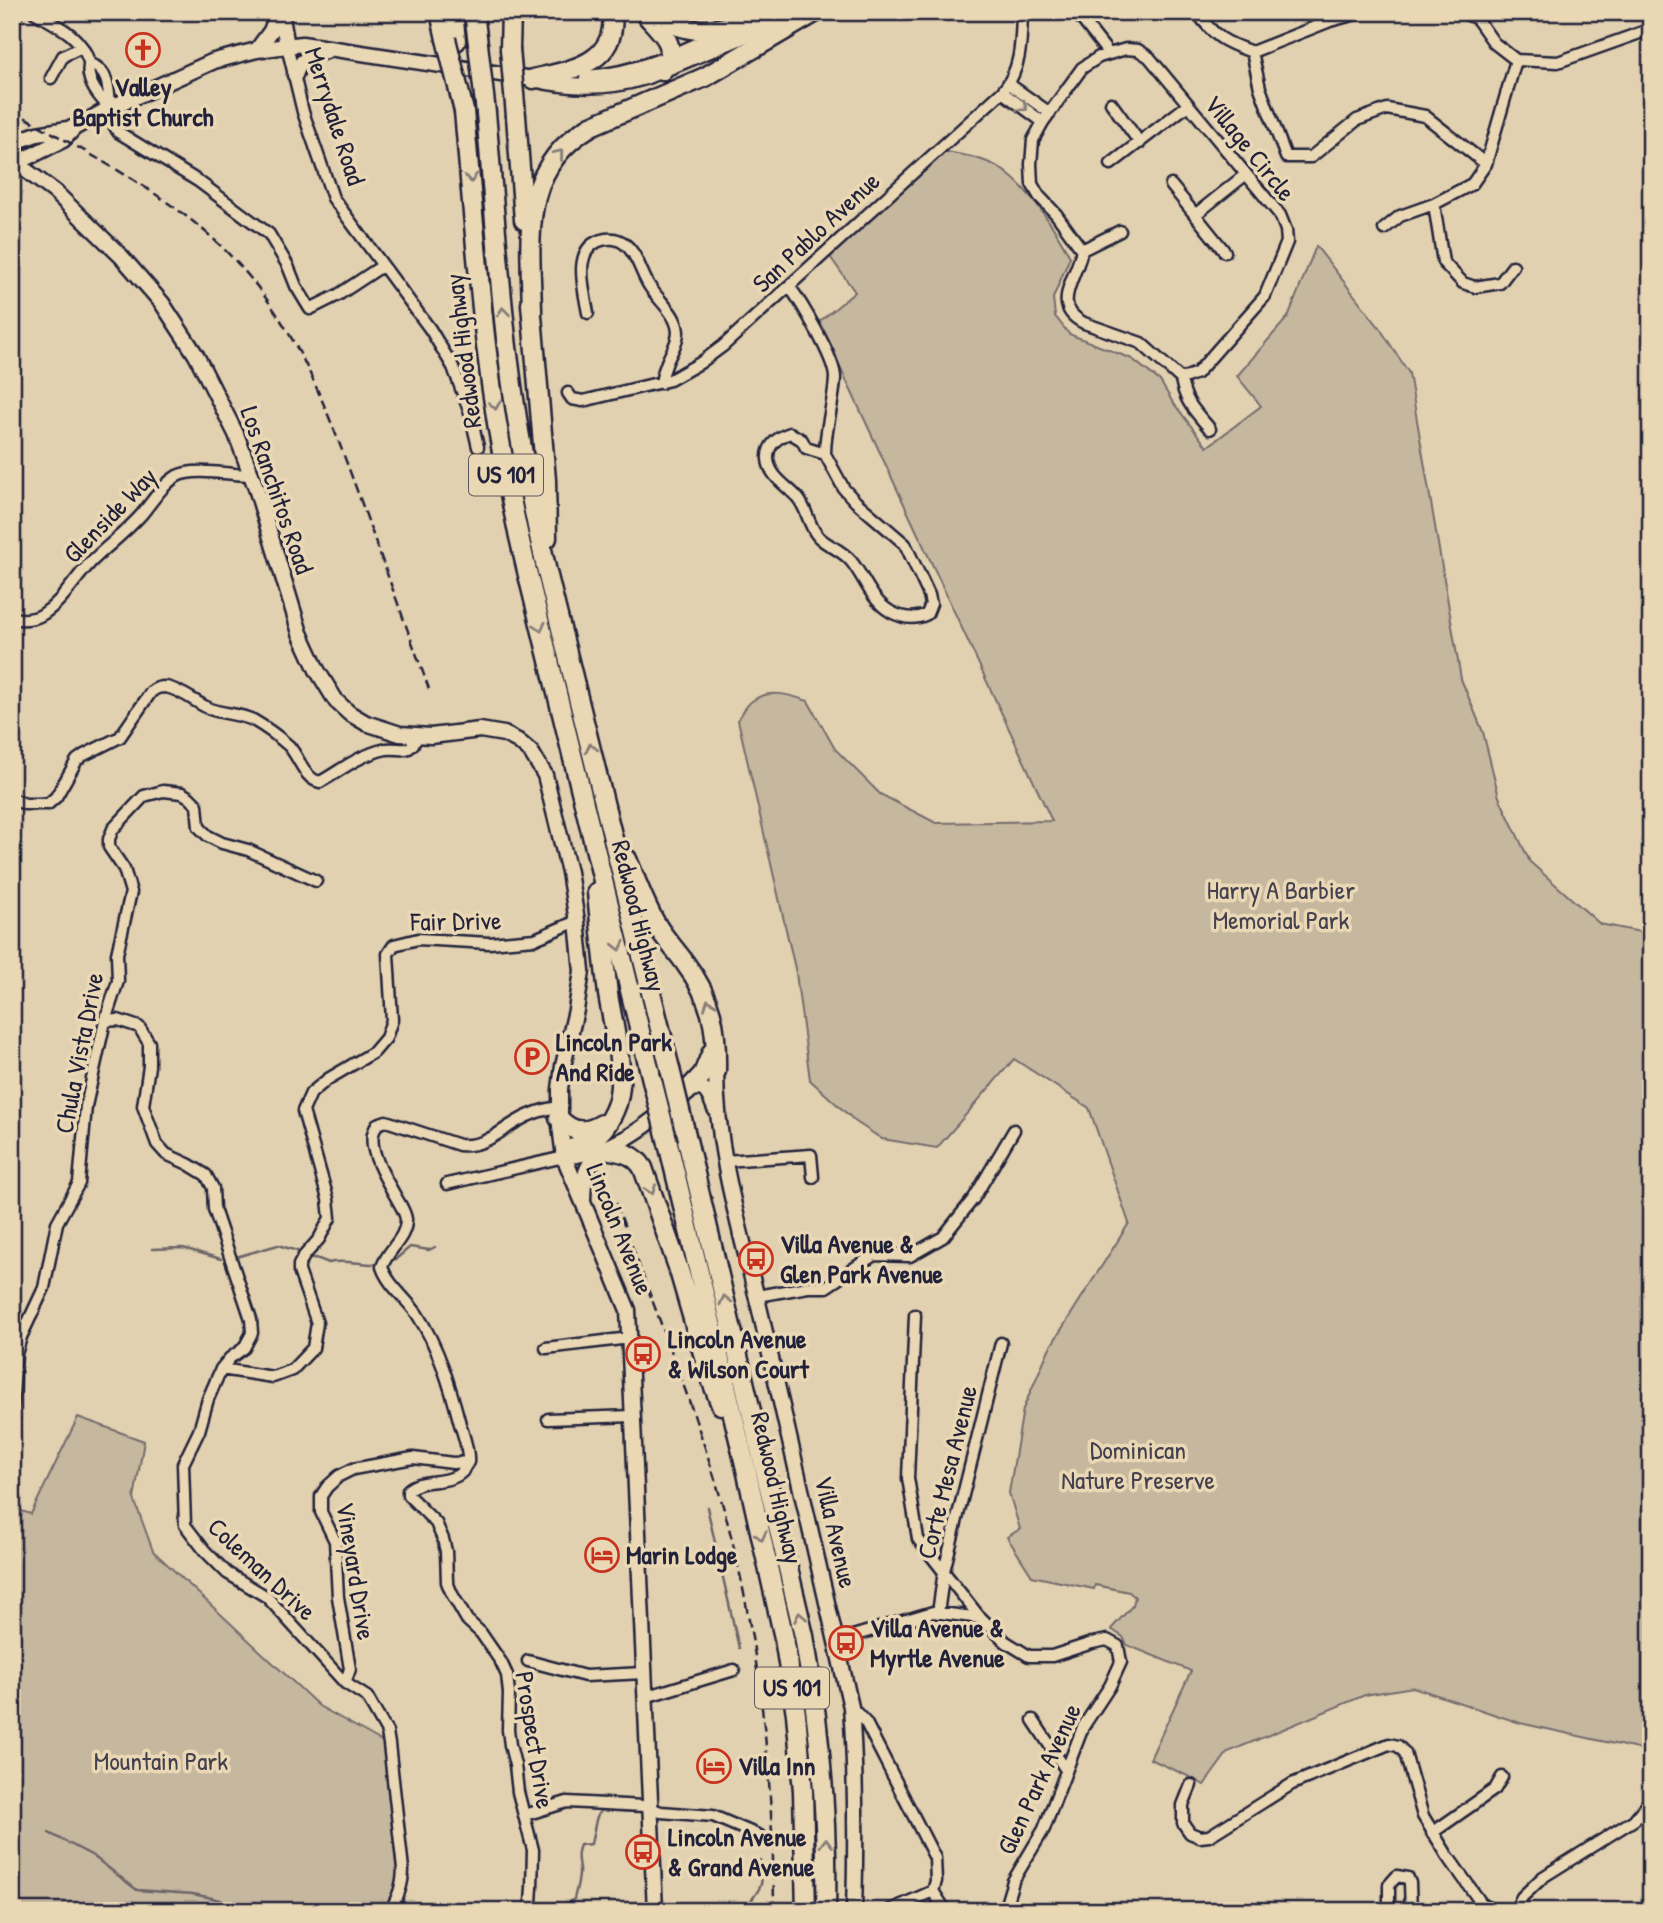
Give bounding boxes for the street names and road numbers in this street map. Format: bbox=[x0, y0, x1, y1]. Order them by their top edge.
street label: Merrydale Road bbox=[297, 42, 374, 189]
street label: Village Circle bbox=[1197, 87, 1304, 208]
street label: San Pablo Avenue bbox=[744, 163, 887, 300]
street label: Redwood Highway bbox=[436, 272, 489, 430]
street label: Los Ranchitos Road bbox=[232, 402, 322, 578]
road number: US 101 bbox=[469, 454, 543, 496]
street label: Glenside Way bbox=[55, 459, 164, 570]
street label: Redwood Highway bbox=[604, 836, 675, 995]
street label: Fair Drive bbox=[409, 902, 502, 939]
street label: Chula Vista Drive bbox=[46, 969, 111, 1136]
street label: Lincoln Avenue bbox=[578, 1158, 663, 1300]
street label: Corte Mesa Avenue bbox=[908, 1381, 985, 1562]
street label: Redwood Highway bbox=[743, 1408, 812, 1567]
street label: Villa Avenue bbox=[807, 1473, 866, 1591]
street label: Vineyard Drive bbox=[328, 1500, 385, 1642]
street label: Coleman Drive bbox=[200, 1509, 324, 1628]
road number: US 101 bbox=[755, 1668, 829, 1708]
street label: Prospect Drive bbox=[507, 1669, 564, 1811]
street label: Glen Park Avenue bbox=[988, 1698, 1089, 1860]

